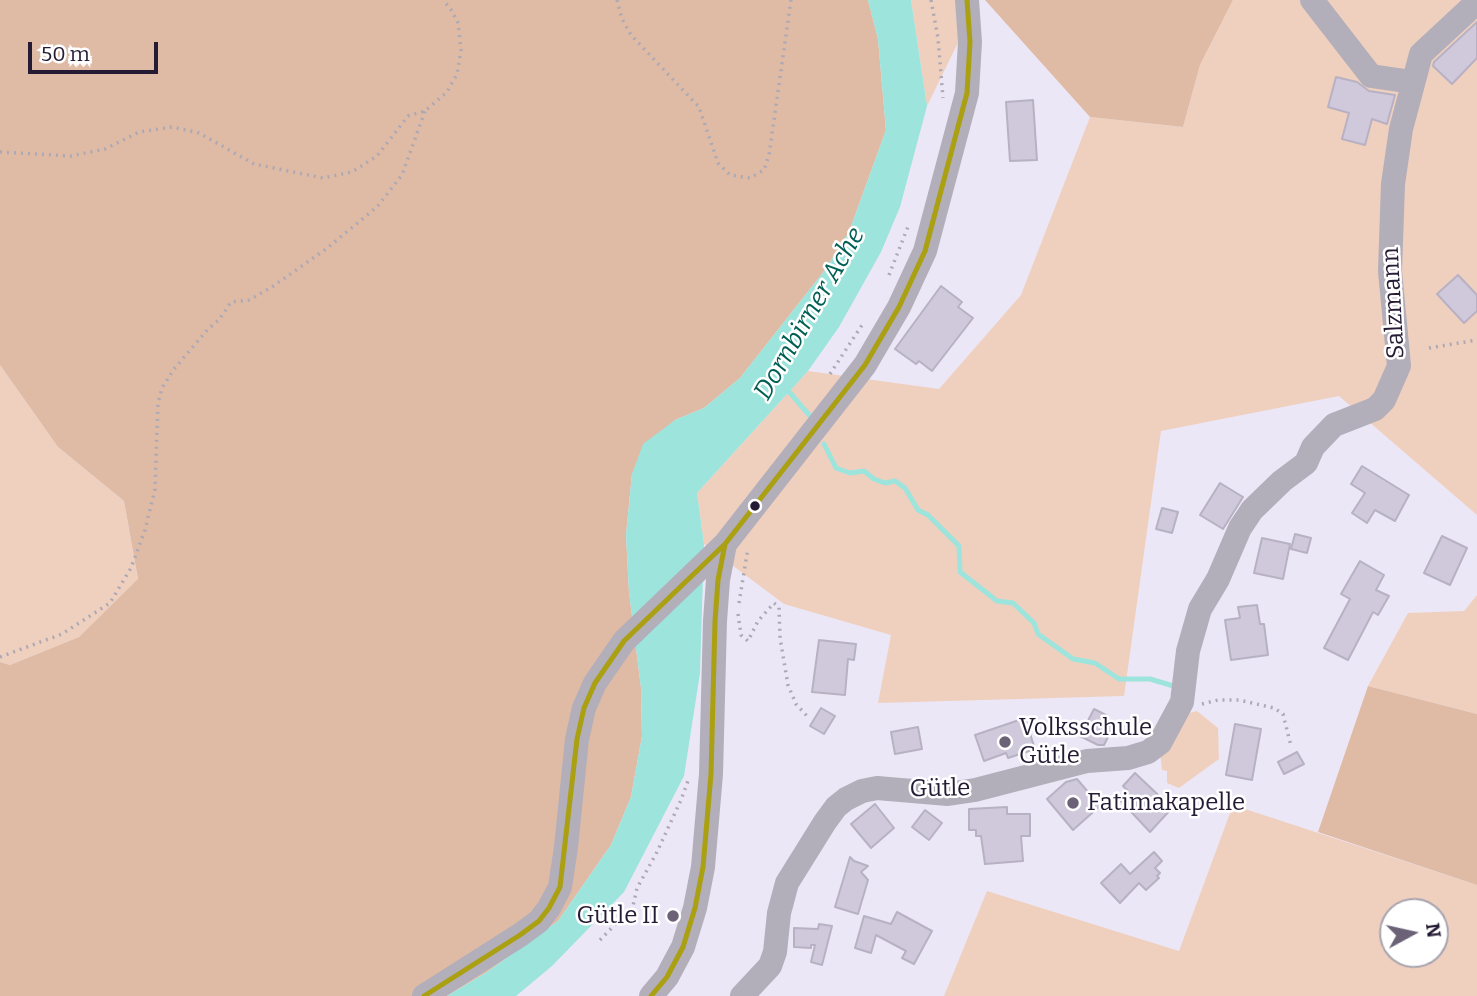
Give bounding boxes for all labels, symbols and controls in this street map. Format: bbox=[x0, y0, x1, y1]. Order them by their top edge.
scale bar bbox=[32, 28, 161, 72]
text: 50 m bbox=[41, 41, 90, 67]
water label: Dornbirner Ache bbox=[748, 222, 872, 406]
street label: Salzmann bbox=[1377, 246, 1411, 360]
unlabelled marker bbox=[748, 499, 762, 513]
place label: Volksschule Gütle bbox=[1019, 714, 1152, 770]
marker: Volksschule Gütle bbox=[997, 734, 1013, 750]
street label: Gütle bbox=[909, 774, 971, 804]
place label: Fatimakapelle bbox=[1087, 789, 1245, 817]
marker: Fatimakapelle bbox=[1065, 795, 1081, 811]
north arrow bbox=[1379, 898, 1449, 968]
place label: Gütle II bbox=[577, 902, 659, 930]
marker: Gütle II bbox=[665, 908, 681, 924]
text: N bbox=[1421, 921, 1446, 939]

